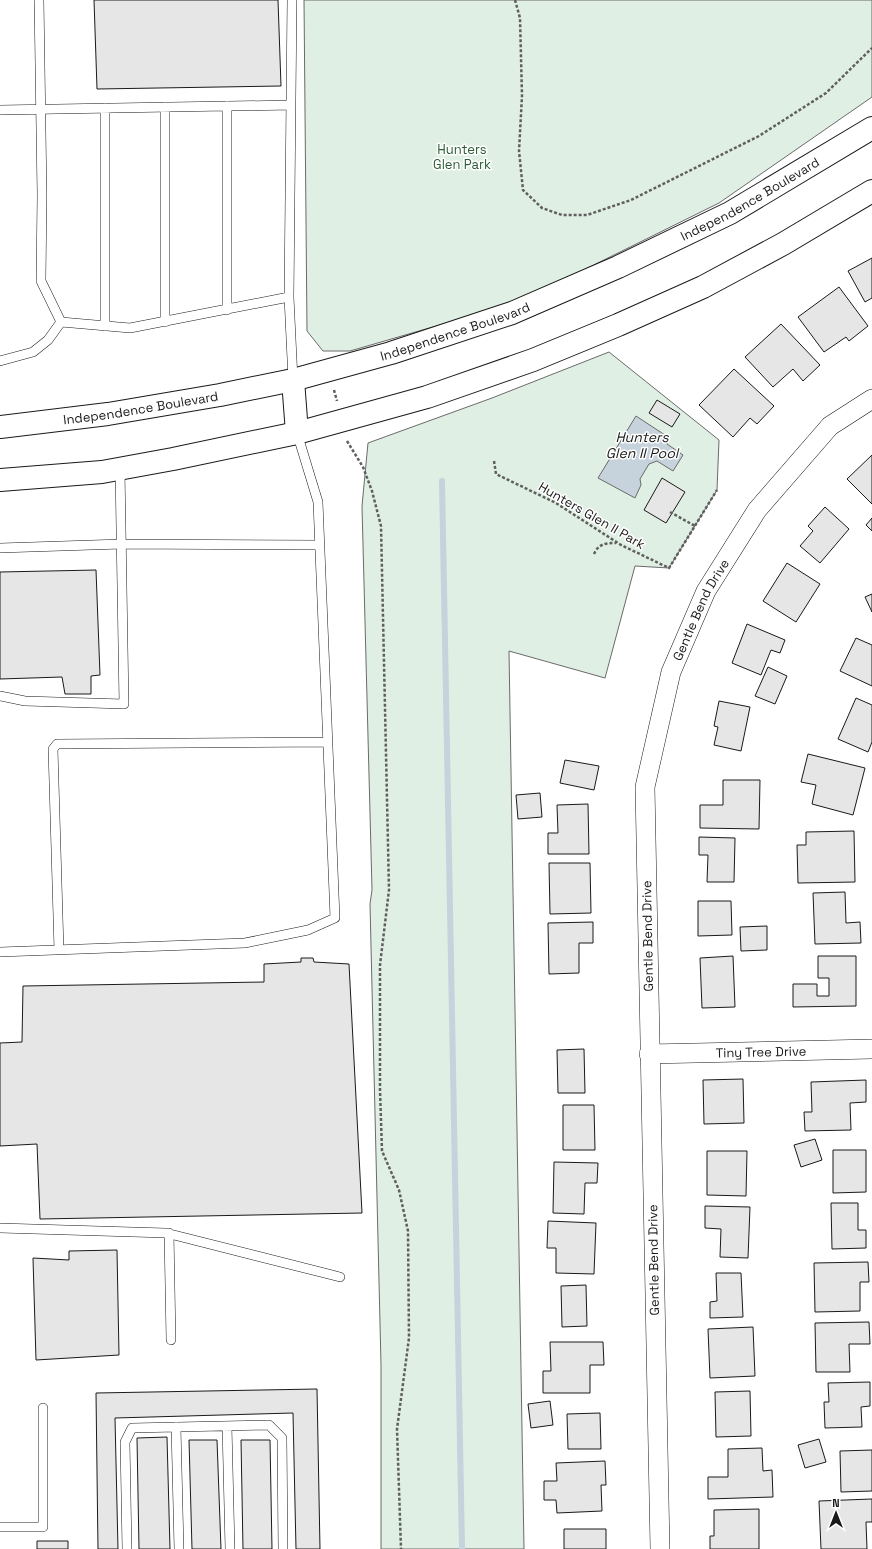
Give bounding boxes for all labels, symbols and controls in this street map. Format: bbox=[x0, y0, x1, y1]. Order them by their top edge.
park label: Hunters Glen Park bbox=[433, 141, 491, 173]
street label: Independence Boulevard bbox=[678, 153, 823, 245]
street label: Independence Boulevard bbox=[378, 298, 532, 365]
street label: Independence Boulevard bbox=[62, 387, 220, 428]
water label: Hunters Glen II Pool bbox=[606, 428, 680, 462]
street label: Hunters Glen II Park bbox=[535, 478, 648, 553]
street label: Gentle Bend Drive bbox=[669, 556, 733, 663]
street label: Gentle Bend Drive bbox=[638, 880, 657, 992]
street label: Tiny Tree Drive bbox=[715, 1042, 807, 1062]
street label: Gentle Bend Drive bbox=[644, 1204, 663, 1316]
north arrow bbox=[816, 1493, 856, 1533]
text: N bbox=[832, 1496, 840, 1510]

